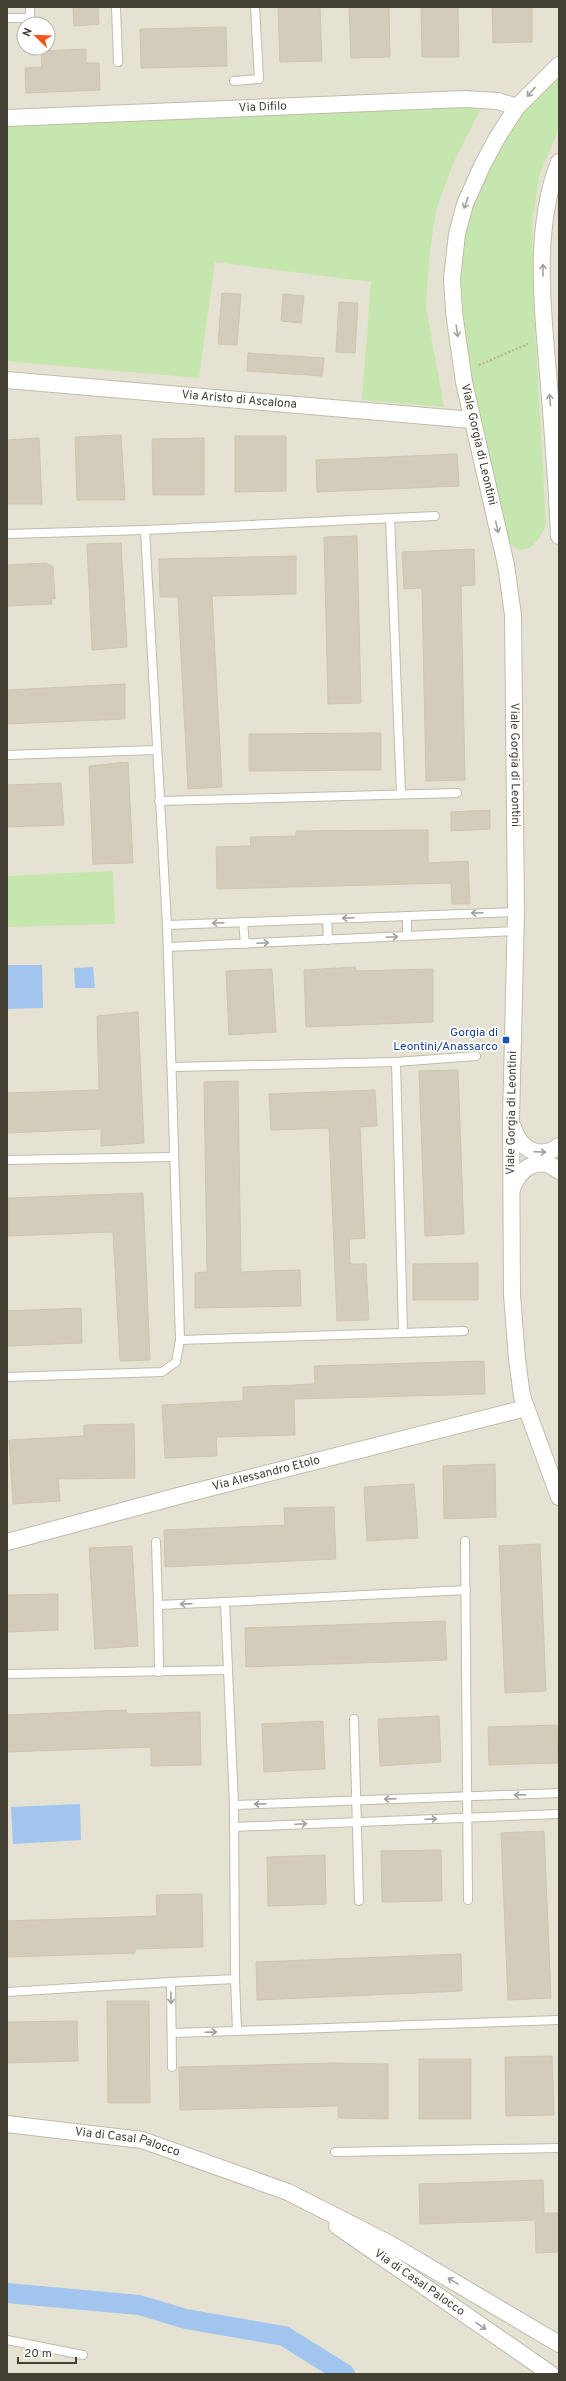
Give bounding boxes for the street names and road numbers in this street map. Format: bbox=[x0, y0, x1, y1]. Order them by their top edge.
street label: Via Difilo bbox=[238, 98, 287, 116]
street label: Viale Gorgia di Leontini bbox=[457, 382, 500, 507]
street label: Via Aristo di Ascalona bbox=[181, 387, 297, 413]
street label: Viale Gorgia di Leontini bbox=[506, 703, 523, 827]
street label: Viale Gorgia di Leontini bbox=[503, 1051, 521, 1175]
street label: Via Alessandro Etolo bbox=[211, 1452, 322, 1495]
street label: Via di Casal Palocco bbox=[74, 2124, 182, 2161]
street label: Via di Casal Palocco bbox=[371, 2246, 468, 2320]

